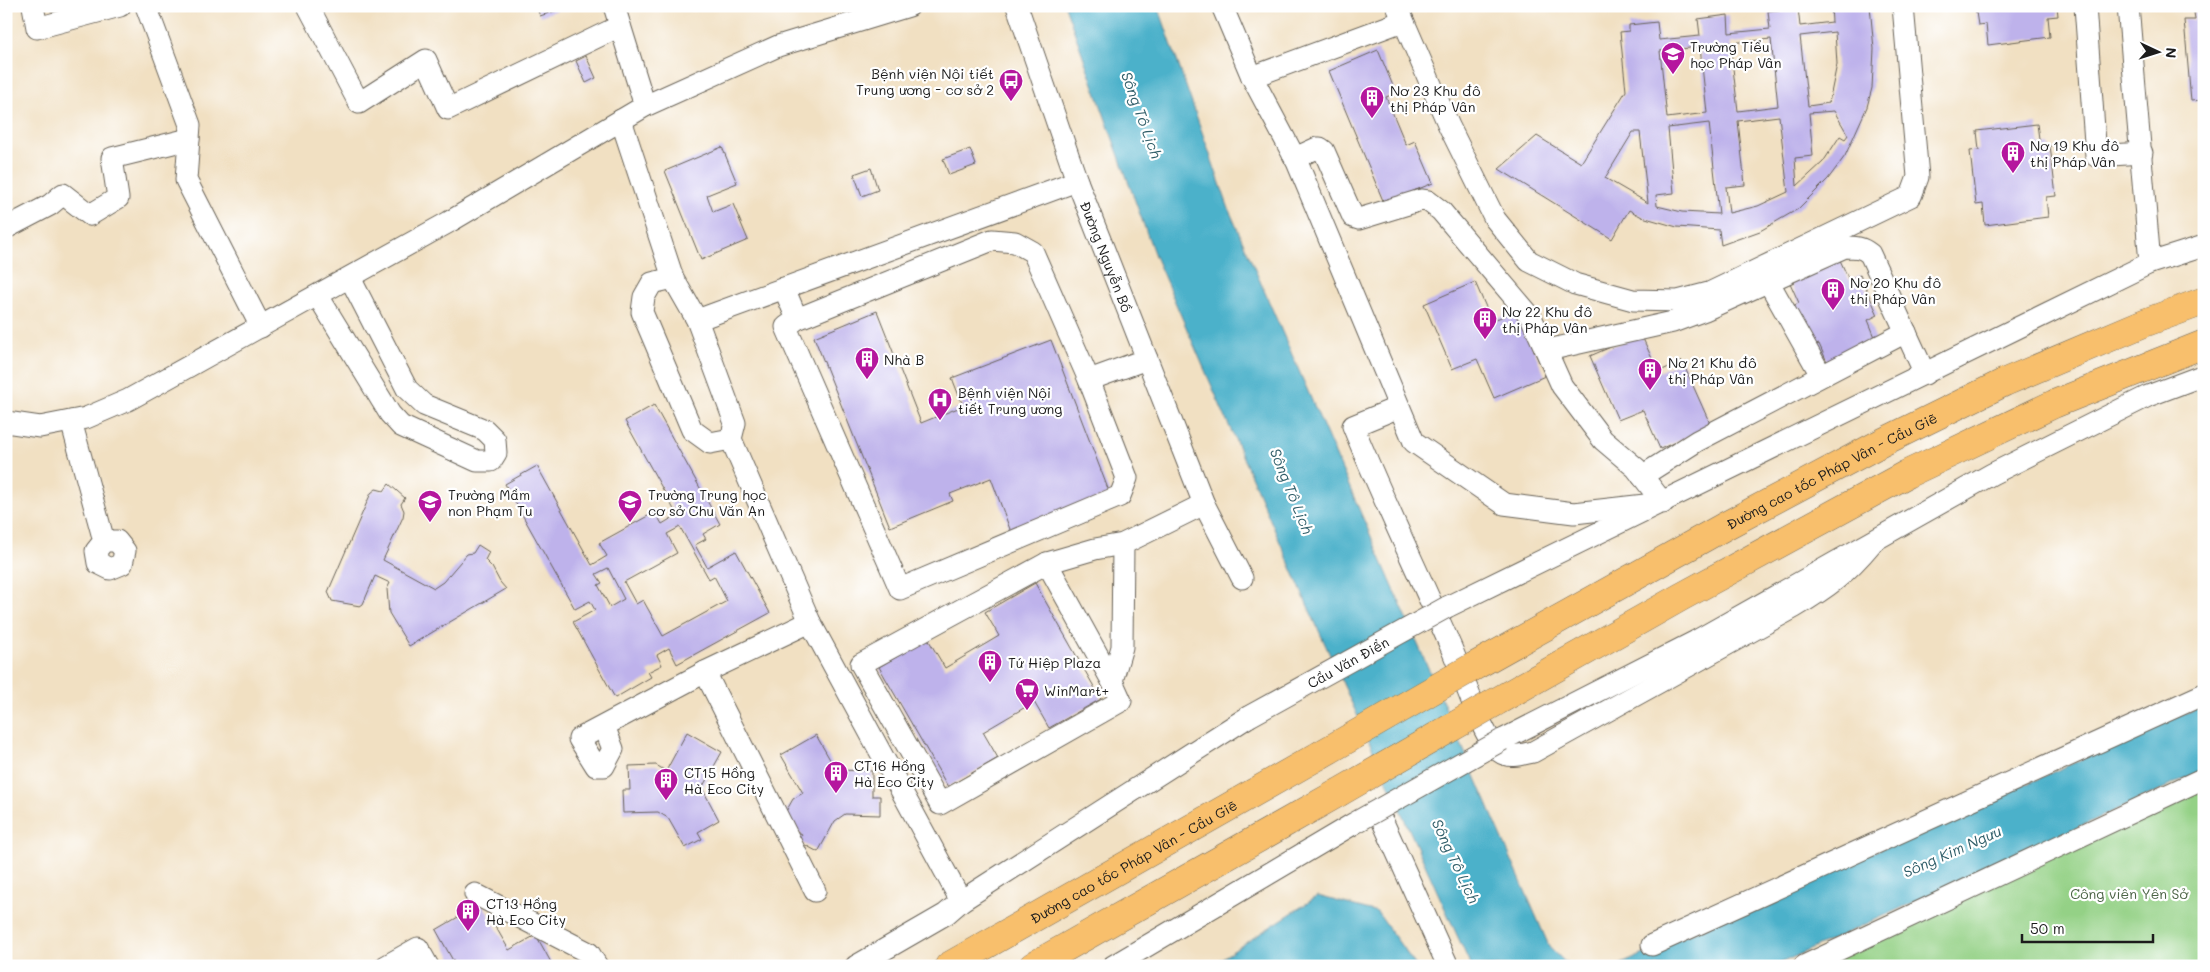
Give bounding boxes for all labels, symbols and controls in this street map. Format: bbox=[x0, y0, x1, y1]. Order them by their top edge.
north arrow bbox=[2132, 28, 2182, 78]
place label: Trường Tiểu học Pháp Vân bbox=[1690, 37, 1782, 72]
school or university icon: Trường Tiểu học Pháp Vân bbox=[1660, 41, 1686, 75]
text: N bbox=[2162, 47, 2181, 59]
place label: Bệnh viện Nội tiết Trung ương - cơ sở 2 bbox=[856, 64, 994, 99]
bus stop icon: Bệnh viện Nội tiết Trung ương - cơ sở 2 bbox=[998, 68, 1024, 102]
water label: Sông Tô Lịch bbox=[1117, 69, 1167, 161]
place label: Nơ 23 Khu đô thị Pháp Vân bbox=[1390, 81, 1481, 116]
building icon: Nơ 23 Khu đô thị Pháp Vân bbox=[1359, 85, 1385, 119]
place label: Nơ 19 Khu đô thị Pháp Vân bbox=[2030, 136, 2119, 171]
building icon: Nơ 19 Khu đô thị Pháp Vân bbox=[2000, 140, 2026, 174]
street label: Đường Nguyễn Bồ bbox=[1076, 198, 1137, 315]
place label: Nơ 20 Khu đô thị Pháp Vân bbox=[1850, 273, 1941, 308]
building icon: Nơ 20 Khu đô thị Pháp Vân bbox=[1820, 277, 1846, 311]
place label: Nơ 22 Khu đô thị Pháp Vân bbox=[1502, 302, 1592, 337]
building icon: Nơ 22 Khu đô thị Pháp Vân bbox=[1472, 306, 1498, 340]
building icon: Nhà B bbox=[854, 346, 880, 380]
place label: Nhà B bbox=[884, 350, 924, 369]
place label: Nơ 21 Khu đô thị Pháp Vân bbox=[1668, 353, 1757, 388]
building icon: Nơ 21 Khu đô thị Pháp Vân bbox=[1637, 357, 1663, 391]
place label: Bệnh viện Nội tiết Trung ương bbox=[958, 383, 1062, 418]
hospital icon: Bệnh viện Nội tiết Trung ương bbox=[927, 387, 953, 421]
street label: Đường cao tốc Pháp Vân - Cầu Giẽ bbox=[1723, 407, 1940, 533]
water label: Sông Tô Lịch bbox=[1266, 445, 1318, 537]
place label: Trường Mầm non Phạm Tu bbox=[448, 485, 533, 520]
place label: Trường Trung học cơ sở Chu Văn An bbox=[648, 485, 766, 520]
school or university icon: Trường Mầm non Phạm Tu bbox=[417, 489, 443, 523]
school or university icon: Trường Trung học cơ sở Chu Văn An bbox=[617, 489, 643, 523]
street label: Cầu Văn Điển bbox=[1304, 632, 1392, 692]
building icon: Tứ Hiệp Plaza bbox=[977, 649, 1003, 683]
place label: Tứ Hiệp Plaza bbox=[1008, 653, 1101, 672]
supermarket icon: WinMart+ bbox=[1014, 677, 1040, 711]
place label: WinMart+ bbox=[1044, 681, 1109, 700]
place label: CT16 Hồng Hà Eco City bbox=[854, 756, 934, 791]
building icon: CT16 Hồng Hà Eco City bbox=[823, 760, 849, 794]
place label: CT15 Hồng Hà Eco City bbox=[684, 763, 764, 798]
building icon: CT15 Hồng Hà Eco City bbox=[653, 767, 679, 801]
street label: Đường cao tốc Pháp Vân - Cầu Giẽ bbox=[1026, 795, 1240, 928]
water label: Sông Tô Lịch bbox=[1428, 816, 1484, 906]
water label: Sông Kim Ngưu bbox=[1900, 820, 2004, 882]
park label: Công viên Yên Sở bbox=[2070, 884, 2188, 903]
place label: CT13 Hồng Hà Eco City bbox=[486, 894, 566, 929]
building icon: CT13 Hồng Hà Eco City bbox=[455, 898, 481, 932]
scale bar bbox=[2022, 912, 2154, 944]
text: 50 m bbox=[2030, 918, 2065, 938]

